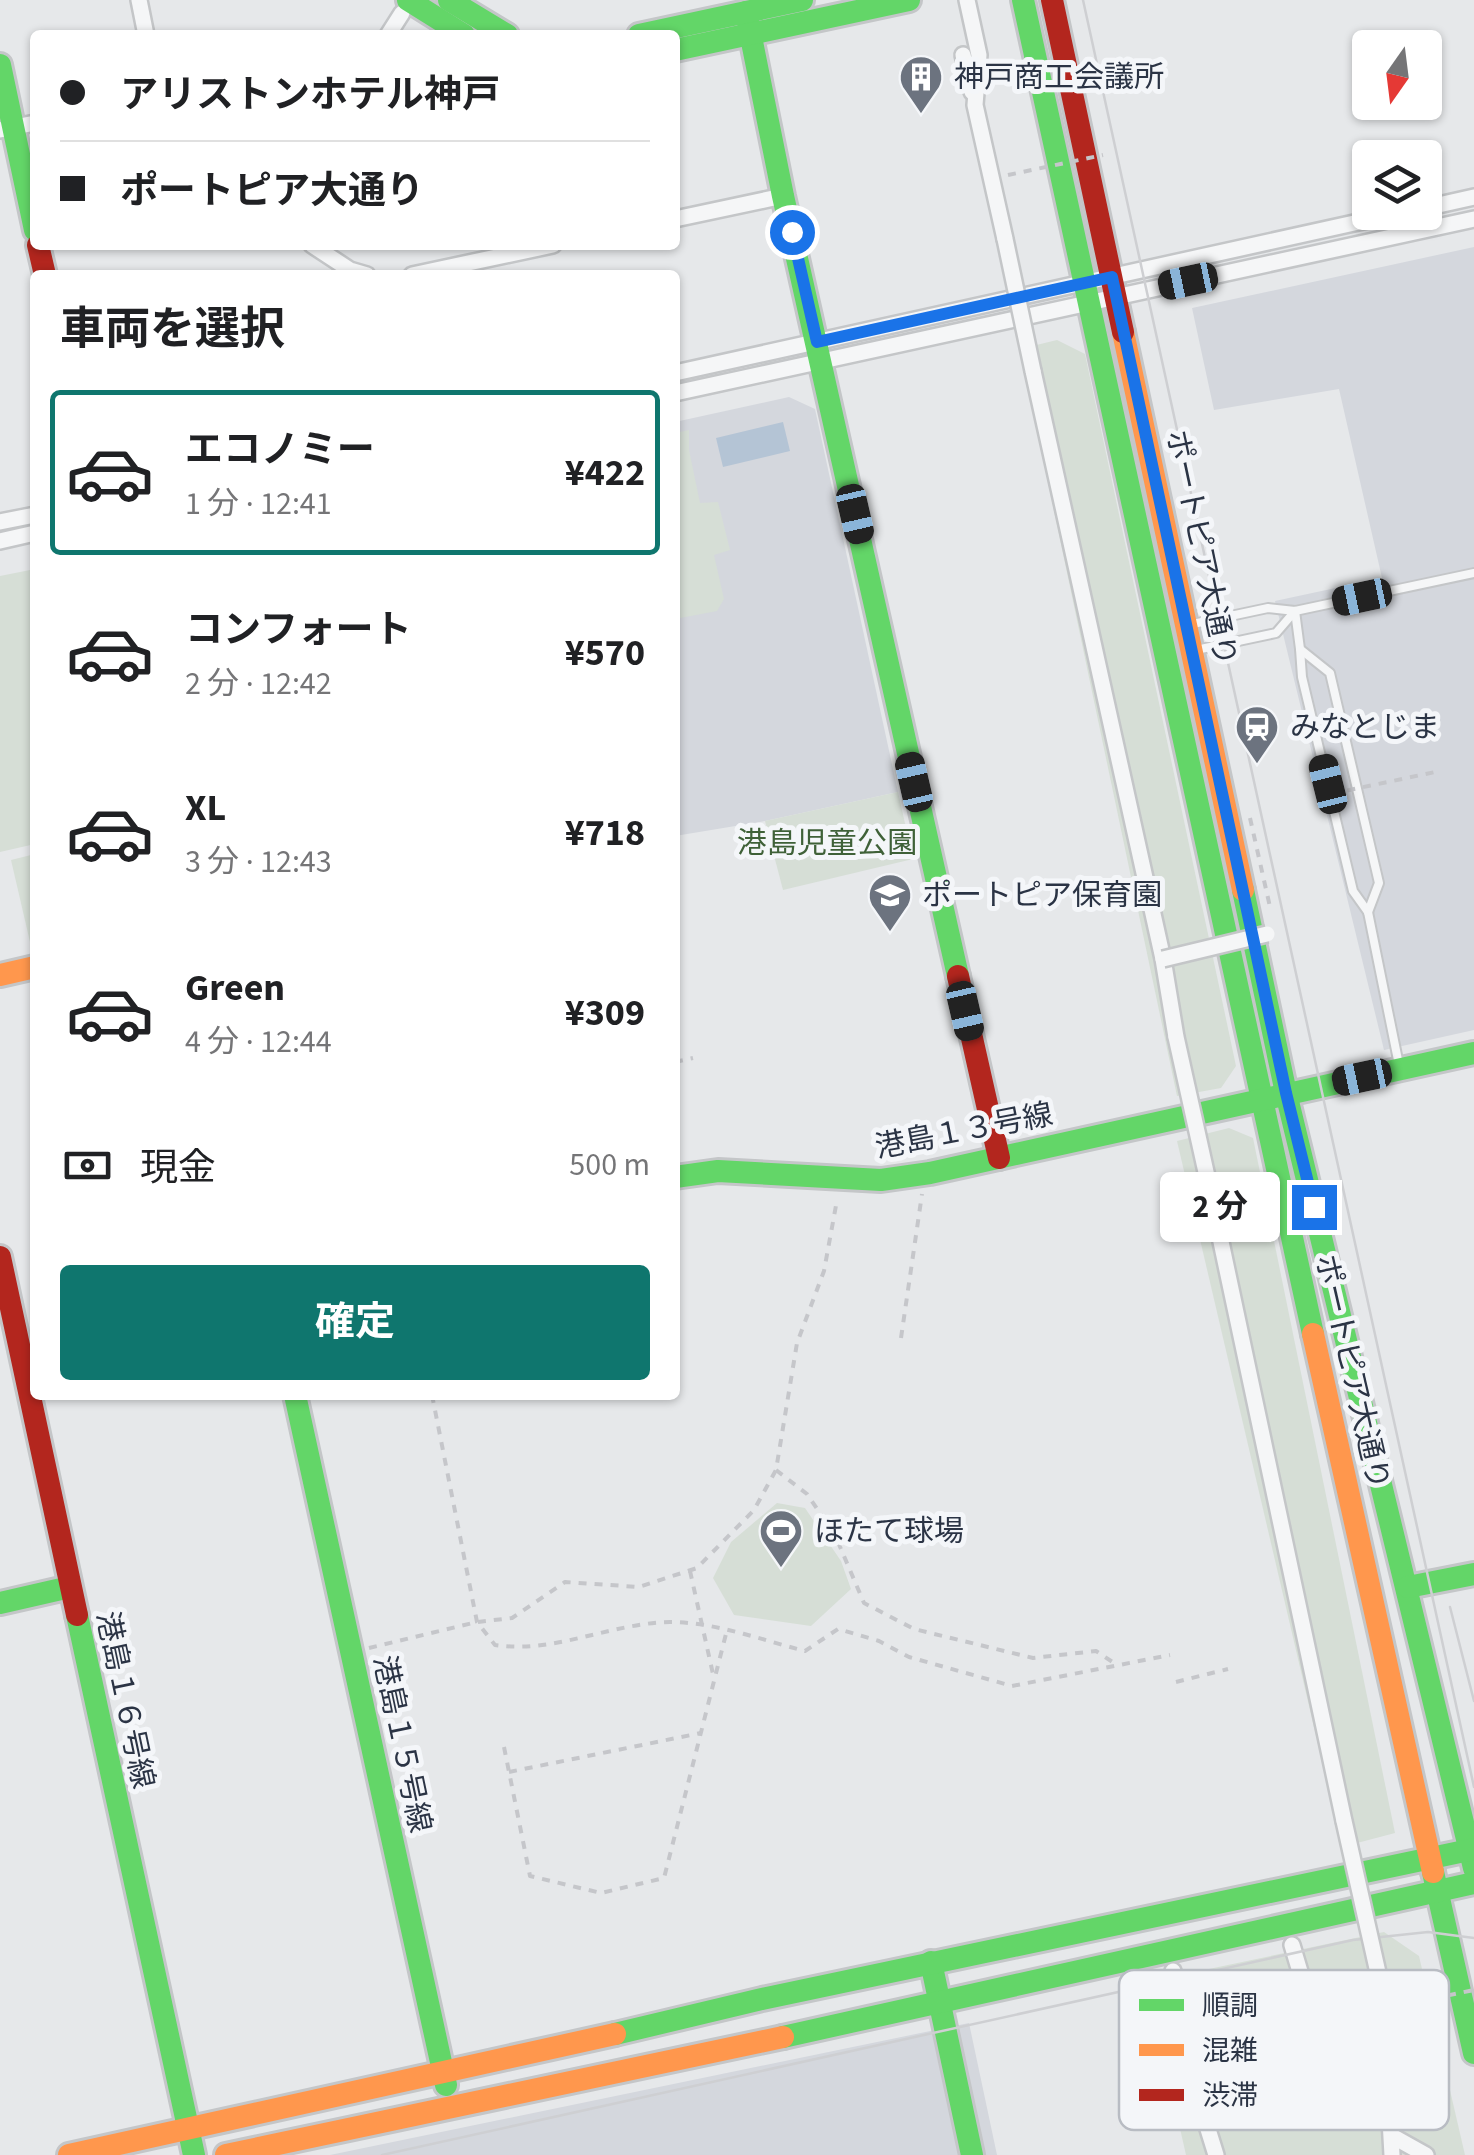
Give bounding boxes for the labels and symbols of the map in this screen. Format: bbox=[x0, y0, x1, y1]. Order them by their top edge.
north arrow bbox=[1352, 30, 1442, 120]
building icon: 神戸商工会議所 bbox=[898, 54, 944, 115]
place label: 神戸商工会議所 bbox=[954, 56, 1164, 99]
route start bbox=[770, 210, 815, 255]
car bbox=[1156, 260, 1220, 302]
street label: ポートピア大通り bbox=[1155, 426, 1247, 670]
car bbox=[834, 481, 876, 547]
car bbox=[1330, 576, 1394, 618]
station icon: みなとじま bbox=[1234, 704, 1280, 765]
place label: みなとじま bbox=[1290, 706, 1440, 749]
car bbox=[893, 749, 935, 815]
car bbox=[1306, 751, 1350, 817]
park label: 港島児童公園 bbox=[737, 822, 917, 865]
school or university icon: ポートピア保育園 bbox=[867, 872, 913, 933]
place label: ポートピア保育園 bbox=[922, 874, 1162, 917]
car bbox=[944, 978, 986, 1044]
car bbox=[1330, 1056, 1394, 1098]
street label: 港島１３号線 bbox=[872, 1093, 1056, 1169]
callout: 2 分 bbox=[1159, 1172, 1279, 1242]
route end bbox=[1292, 1185, 1337, 1230]
street label: ポートピア大通り bbox=[1304, 1250, 1400, 1494]
sports icon: ほたて球場 bbox=[758, 1508, 804, 1569]
place label: ほたて球場 bbox=[814, 1510, 964, 1553]
street label: 港島１６号線 bbox=[85, 1607, 165, 1793]
street label: 港島１５号線 bbox=[362, 1651, 442, 1837]
legend bbox=[1119, 1970, 1449, 2130]
text: 順調 bbox=[1202, 1986, 1258, 2026]
text: 混雑 bbox=[1202, 2031, 1258, 2071]
text: 渋滞 bbox=[1202, 2076, 1258, 2116]

